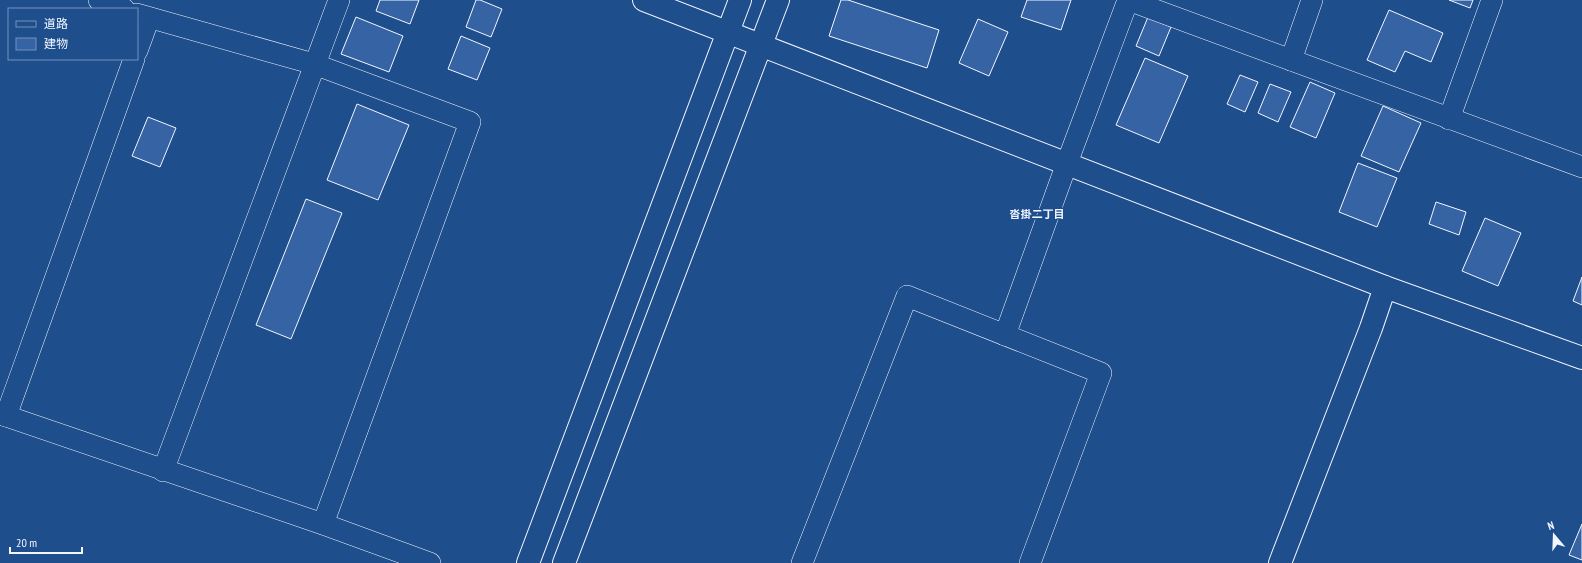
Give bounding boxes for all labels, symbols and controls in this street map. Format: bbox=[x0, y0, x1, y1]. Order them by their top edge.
legend bbox=[8, 8, 138, 60]
text: 道路 bbox=[44, 16, 68, 31]
text: 建物 bbox=[44, 36, 68, 51]
district label: 沓掛二丁目 bbox=[1010, 207, 1065, 221]
north arrow bbox=[1534, 515, 1574, 555]
text: N bbox=[1546, 518, 1556, 533]
scale bar bbox=[10, 529, 82, 555]
text: 20 m bbox=[16, 535, 37, 550]

